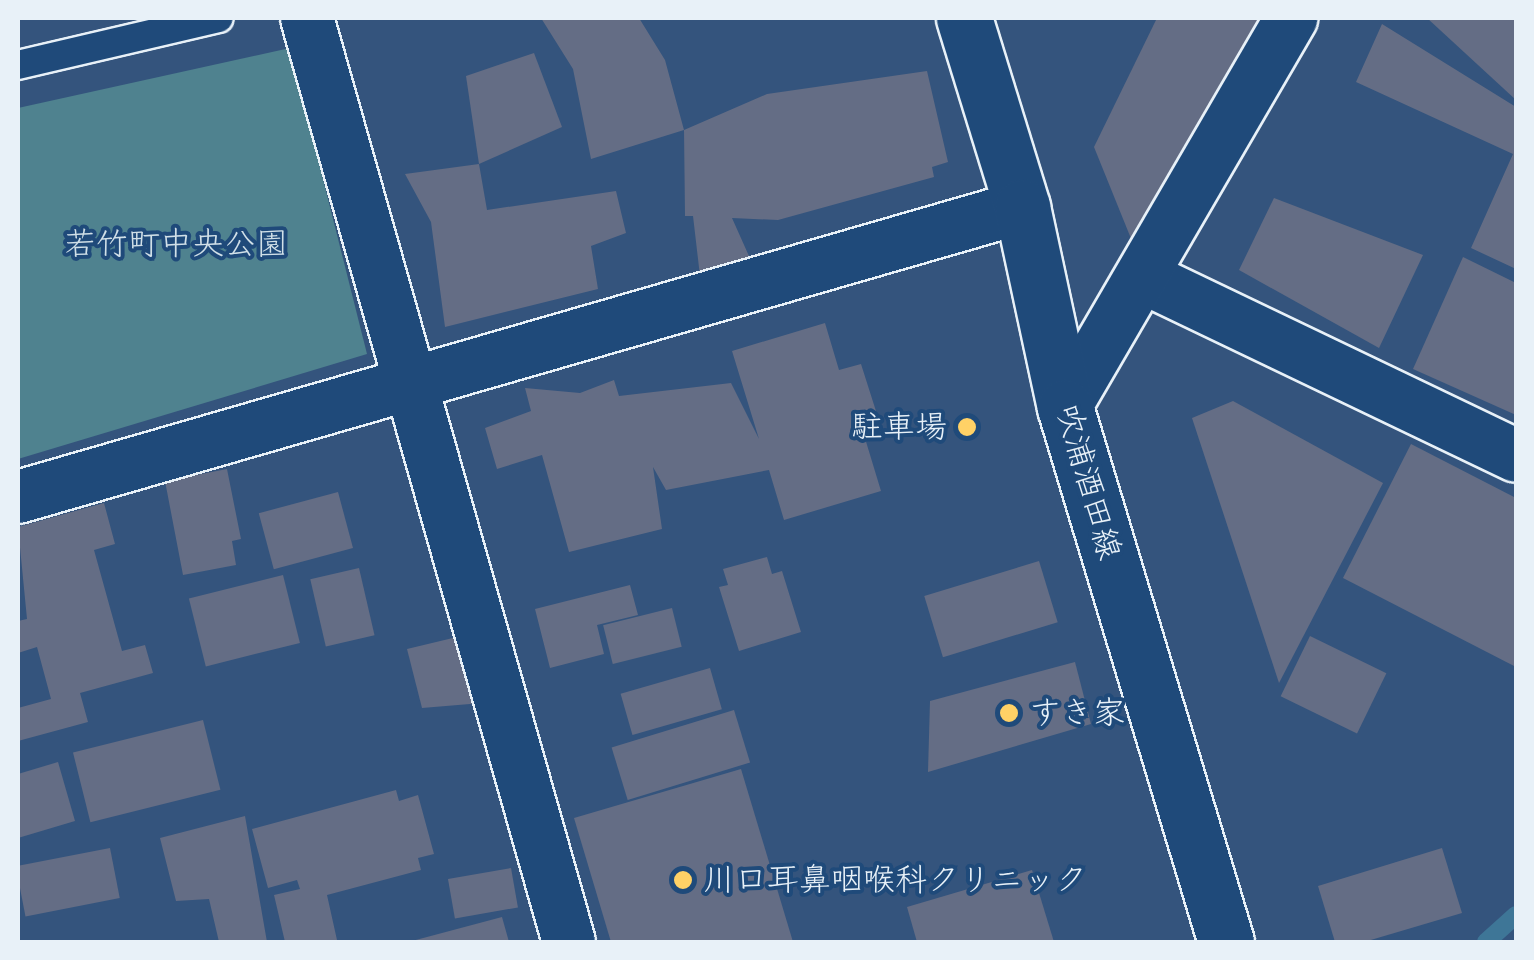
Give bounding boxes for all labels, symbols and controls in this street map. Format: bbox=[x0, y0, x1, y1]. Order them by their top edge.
park label: 若竹町中央公園 bbox=[64, 225, 288, 263]
street label: 吹浦酒田線 bbox=[1047, 400, 1129, 564]
place label: 駐車場 bbox=[851, 408, 947, 446]
marker: 駐車場 bbox=[956, 416, 978, 438]
place label: すき家 bbox=[1029, 694, 1125, 732]
marker: すき家 bbox=[998, 702, 1020, 724]
place label: 川口耳鼻咽喉科クリニック bbox=[703, 861, 1087, 899]
marker: 川口耳鼻咽喉科クリニック bbox=[672, 869, 694, 891]

